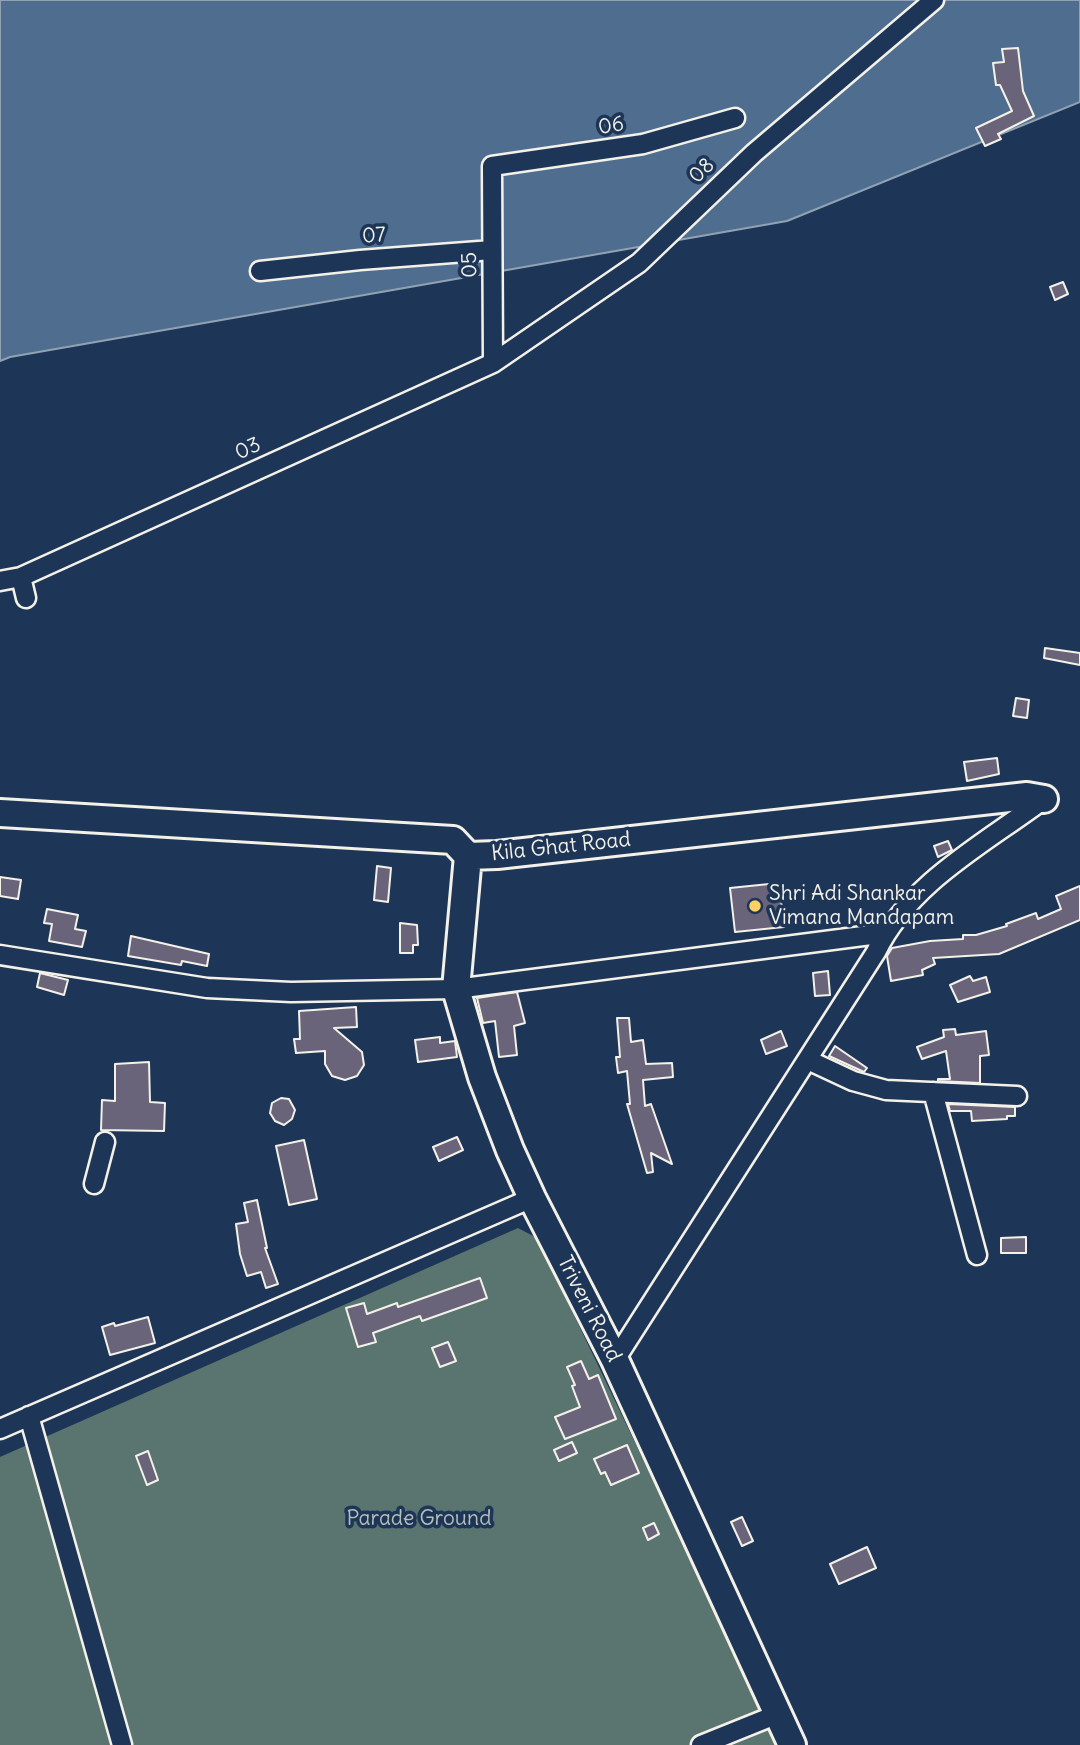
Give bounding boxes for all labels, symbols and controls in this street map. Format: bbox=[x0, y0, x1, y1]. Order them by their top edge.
street label: 06 bbox=[596, 112, 626, 140]
street label: 08 bbox=[684, 153, 720, 189]
street label: 07 bbox=[361, 223, 387, 249]
street label: 05 bbox=[457, 252, 483, 278]
street label: 03 bbox=[231, 432, 265, 466]
street label: Kila Ghat Road bbox=[490, 827, 632, 867]
place label: Shri Adi Shankar Vimana Mandapam bbox=[769, 881, 954, 931]
marker: Shri Adi Shankar Vimana Mandapam bbox=[747, 898, 763, 914]
street label: Triveni Road bbox=[552, 1252, 626, 1366]
park label: Parade Ground bbox=[346, 1506, 492, 1532]

